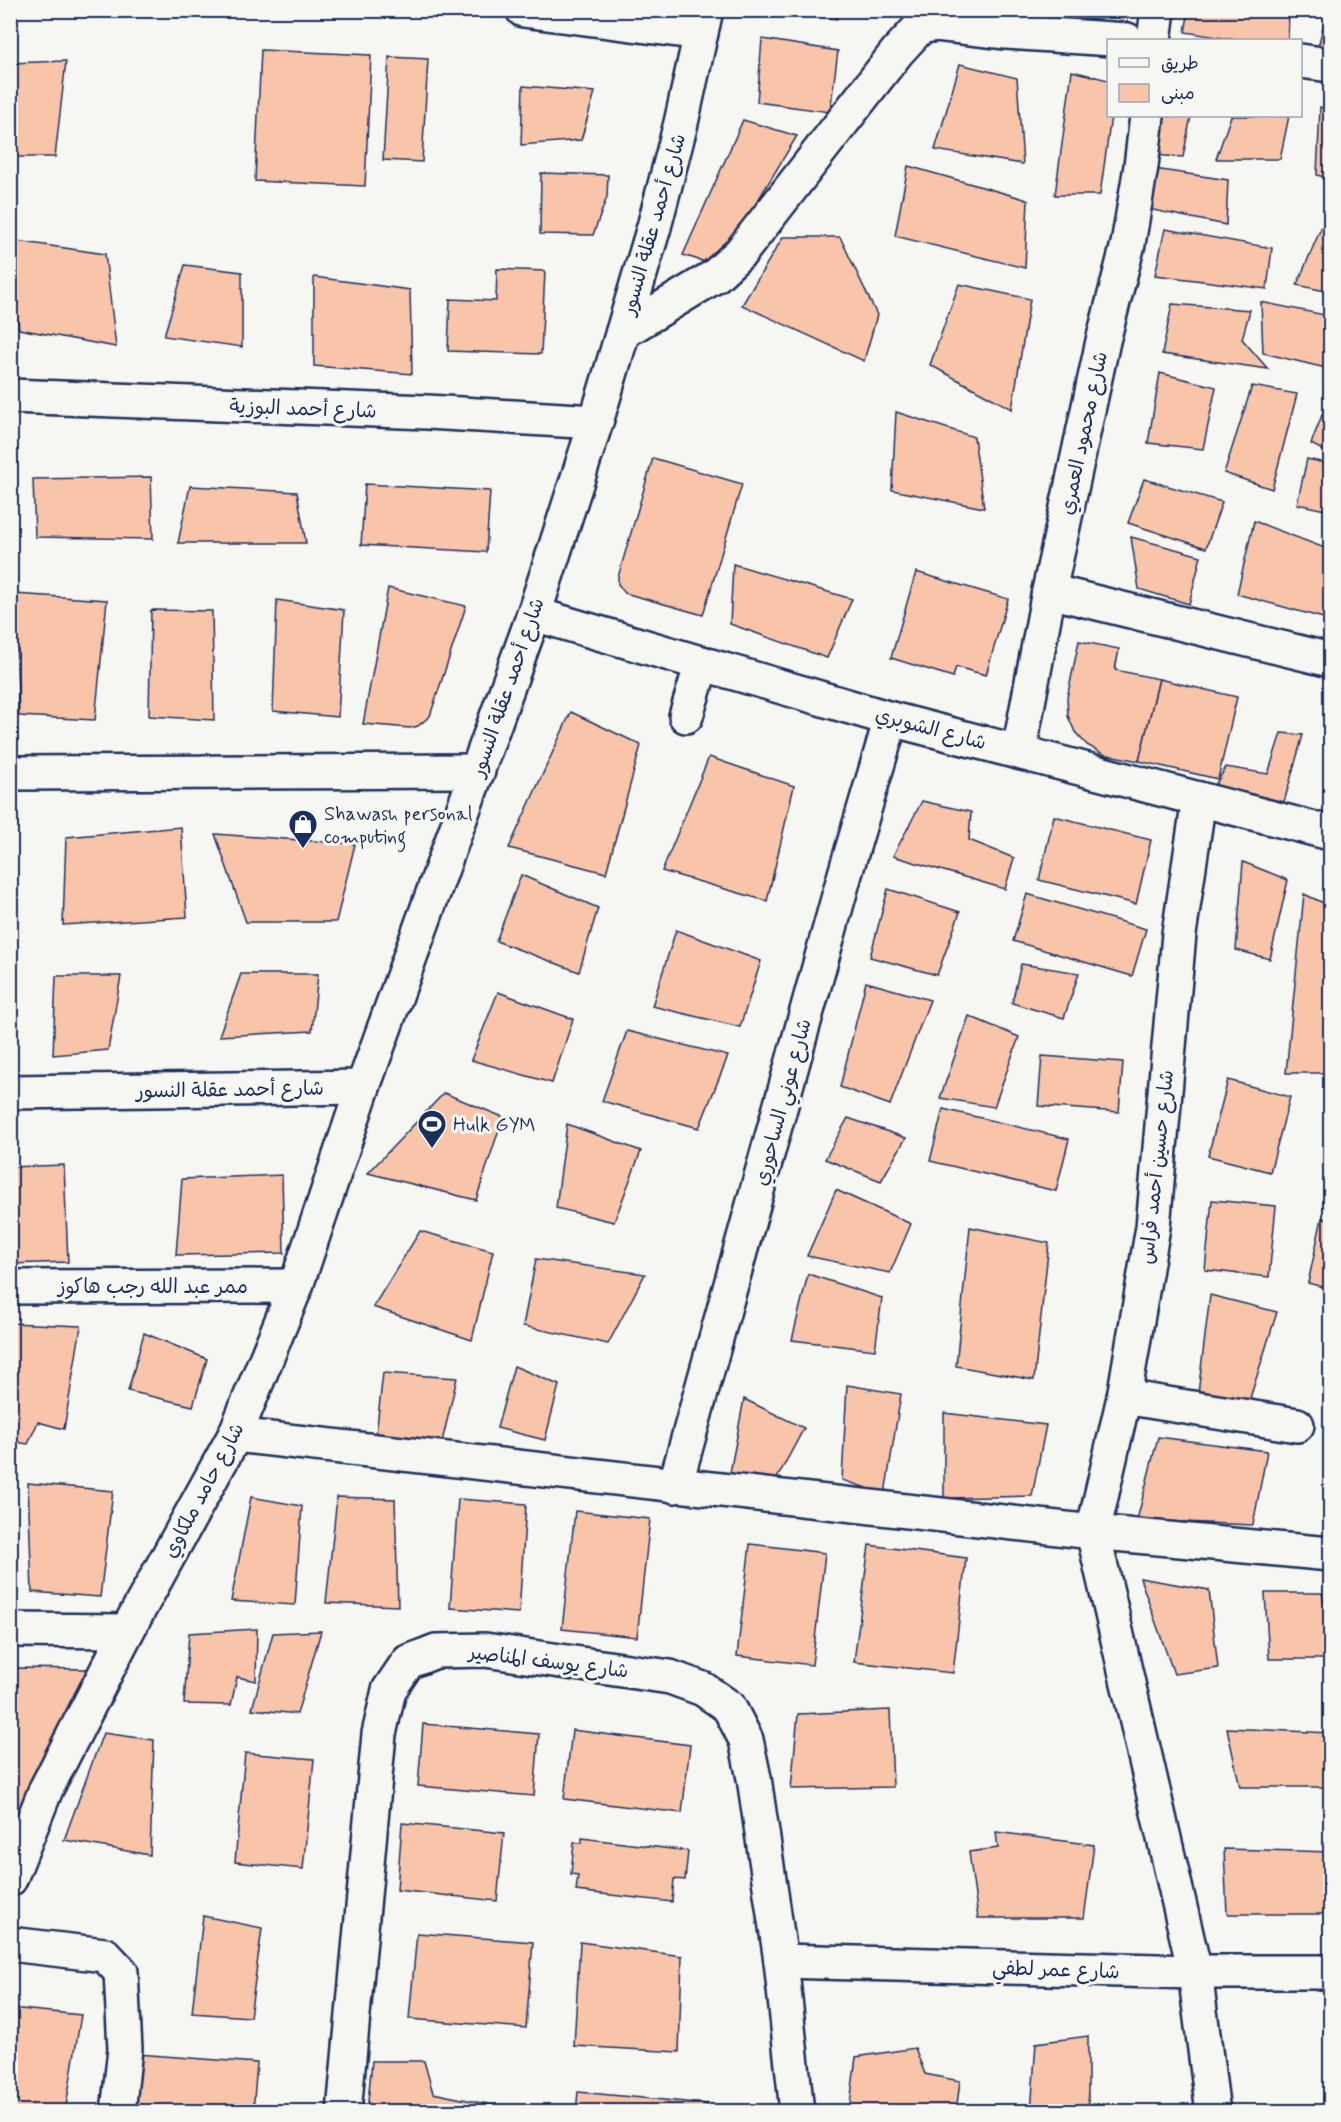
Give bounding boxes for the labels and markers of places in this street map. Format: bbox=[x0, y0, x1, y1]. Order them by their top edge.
place label: Shawash personal computing bbox=[324, 801, 473, 853]
shop icon: Shawash personal computing bbox=[287, 808, 319, 850]
sports icon: Hulk GYM bbox=[416, 1108, 448, 1150]
place label: Hulk GYM bbox=[453, 1112, 536, 1139]

